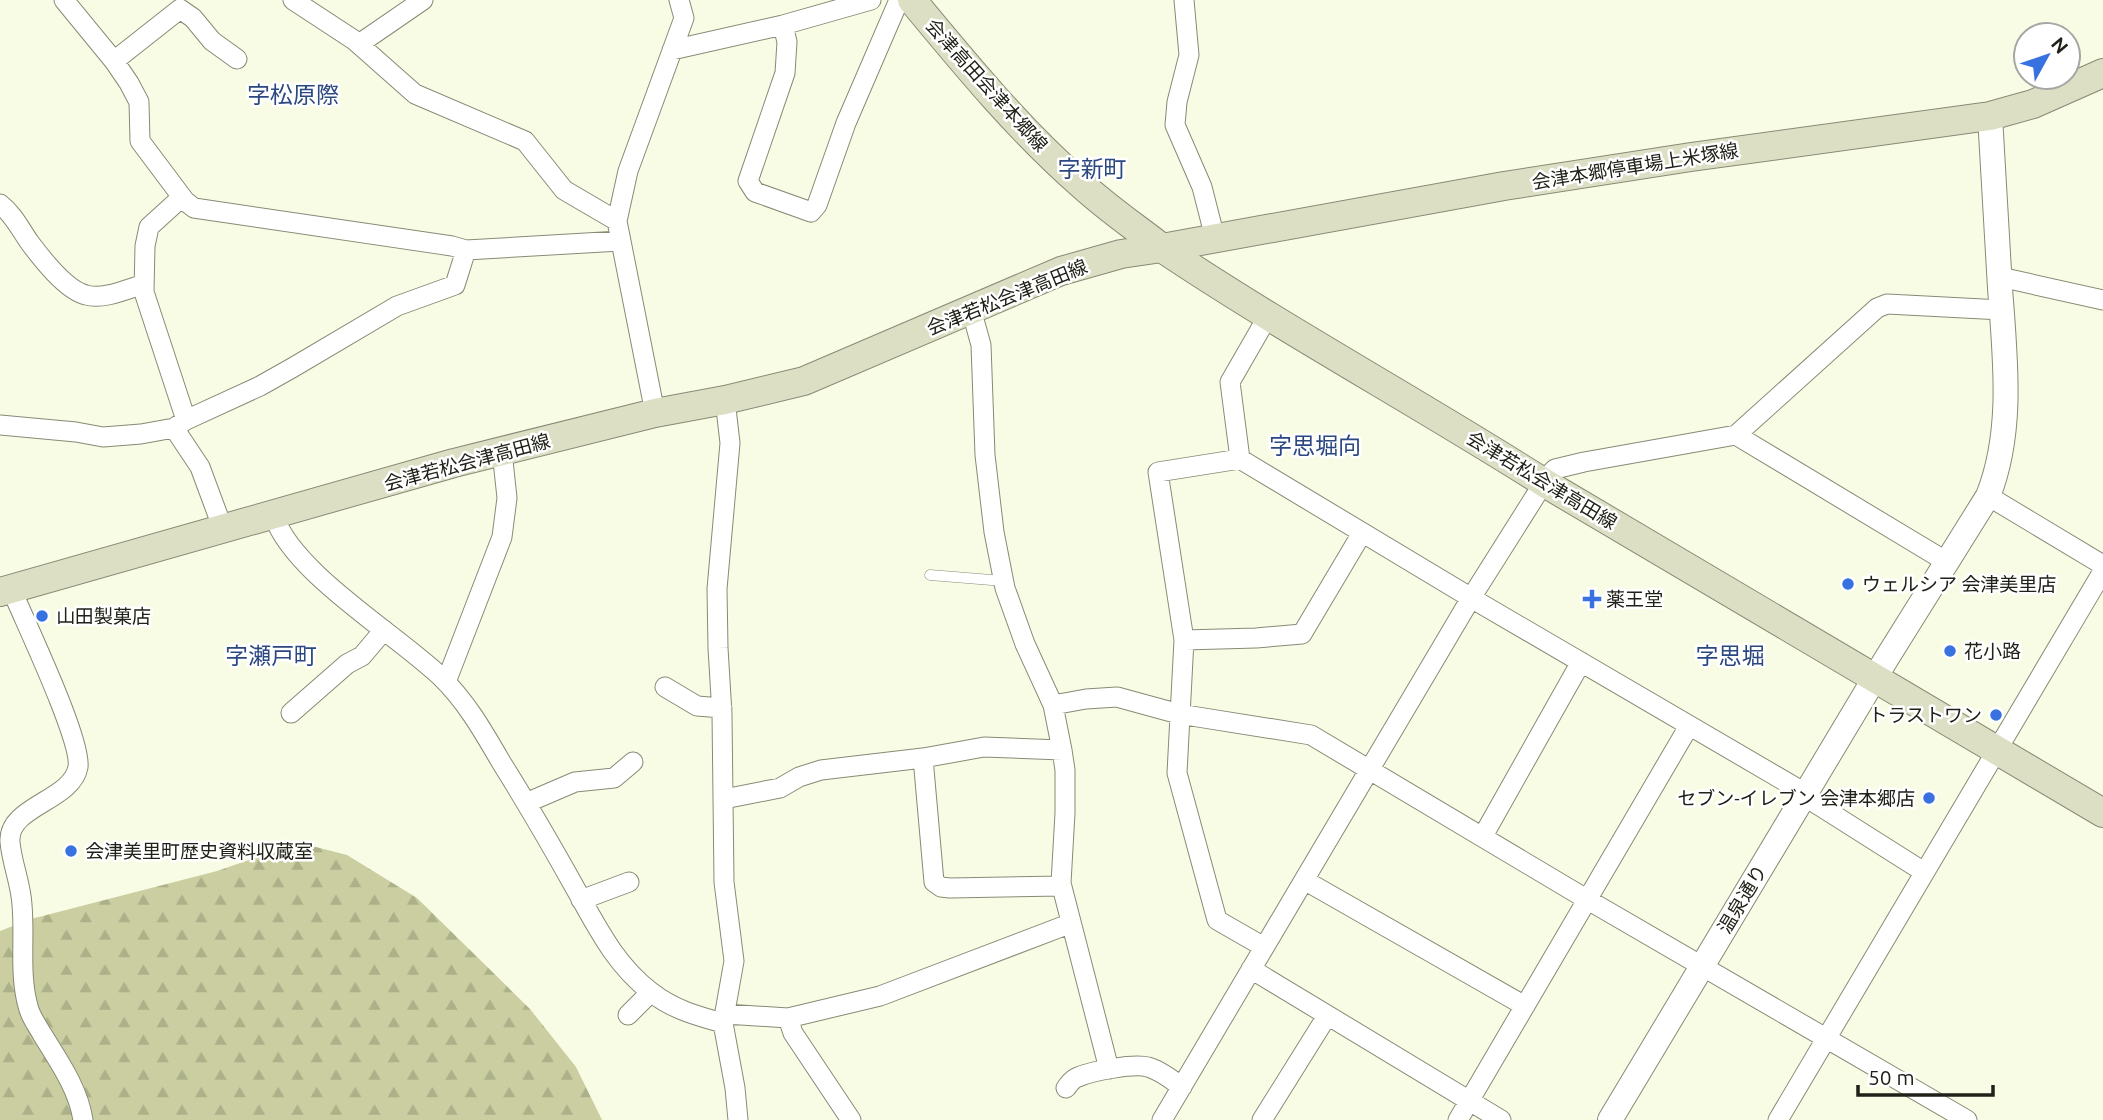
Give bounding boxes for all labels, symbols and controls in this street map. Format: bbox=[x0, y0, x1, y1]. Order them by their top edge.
street label: 会津高田会津本郷線 bbox=[922, 14, 1052, 156]
north arrow bbox=[2012, 21, 2082, 91]
text: N bbox=[2047, 33, 2073, 58]
district label: 字松原際 bbox=[247, 82, 339, 107]
street label: 会津本郷停車場上米塚線 bbox=[1530, 139, 1740, 193]
district label: 字新町 bbox=[1058, 156, 1127, 181]
street label: 会津若松会津高田線 bbox=[924, 255, 1090, 339]
street label: 会津若松会津高田線 bbox=[1463, 427, 1621, 533]
street label: 会津若松会津高田線 bbox=[382, 429, 552, 495]
district label: 字思堀向 bbox=[1269, 433, 1361, 458]
place label: ウェルシア 会津美里店 bbox=[1862, 573, 2056, 595]
marker: ウェルシア 会津美里店 bbox=[1840, 576, 1856, 592]
place label: 薬王堂 bbox=[1606, 588, 1663, 610]
marker: 薬王堂 bbox=[1584, 591, 1600, 607]
place label: 山田製菓店 bbox=[56, 605, 151, 627]
marker: 山田製菓店 bbox=[34, 608, 50, 624]
place label: 花小路 bbox=[1964, 640, 2021, 662]
district label: 字瀬戸町 bbox=[225, 643, 317, 668]
district label: 字思堀 bbox=[1696, 643, 1765, 668]
marker: 花小路 bbox=[1942, 643, 1958, 659]
place label: トラストワン bbox=[1868, 704, 1982, 726]
marker: トラストワン bbox=[1988, 707, 2004, 723]
place label: セブン-イレブン 会津本郷店 bbox=[1677, 787, 1915, 809]
marker: セブン-イレブン 会津本郷店 bbox=[1921, 790, 1937, 806]
place label: 会津美里町歴史資料収蔵室 bbox=[85, 840, 313, 862]
marker: 会津美里町歴史資料収蔵室 bbox=[63, 843, 79, 859]
street label: 温泉通り bbox=[1713, 861, 1771, 937]
scale bar bbox=[1858, 1054, 1993, 1098]
text: 50 m bbox=[1868, 1065, 1915, 1089]

